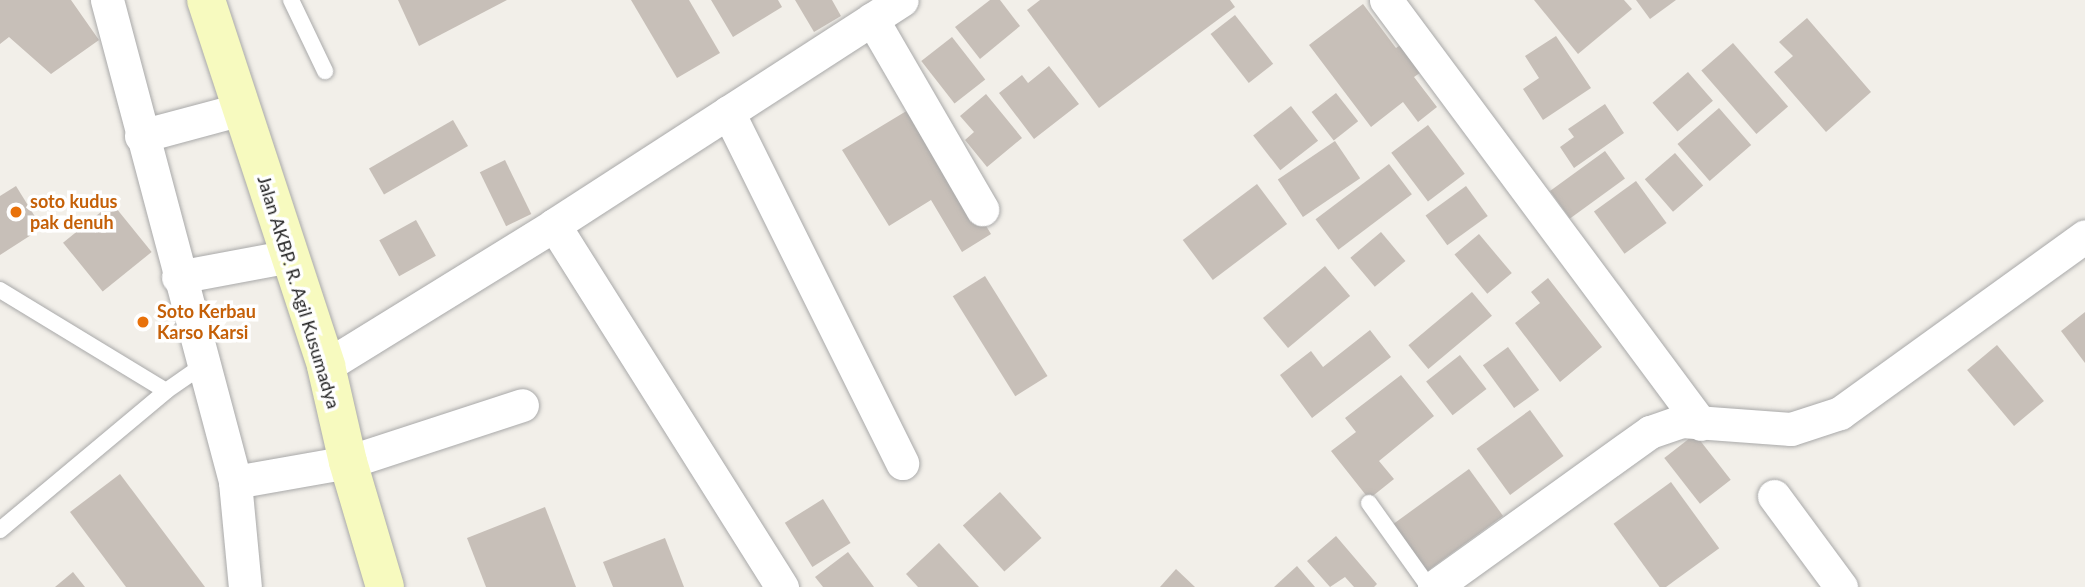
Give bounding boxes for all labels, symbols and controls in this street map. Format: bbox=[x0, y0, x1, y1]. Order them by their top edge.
street label: Jalan AKBP. R. Agil Kusumadya bbox=[253, 172, 345, 412]
place label: soto kudus pak denuh bbox=[30, 191, 117, 234]
marker: soto kudus pak denuh bbox=[8, 204, 24, 220]
place label: Soto Kerbau Karso Karsi bbox=[157, 301, 256, 344]
marker: Soto Kerbau Karso Karsi bbox=[135, 314, 151, 330]

